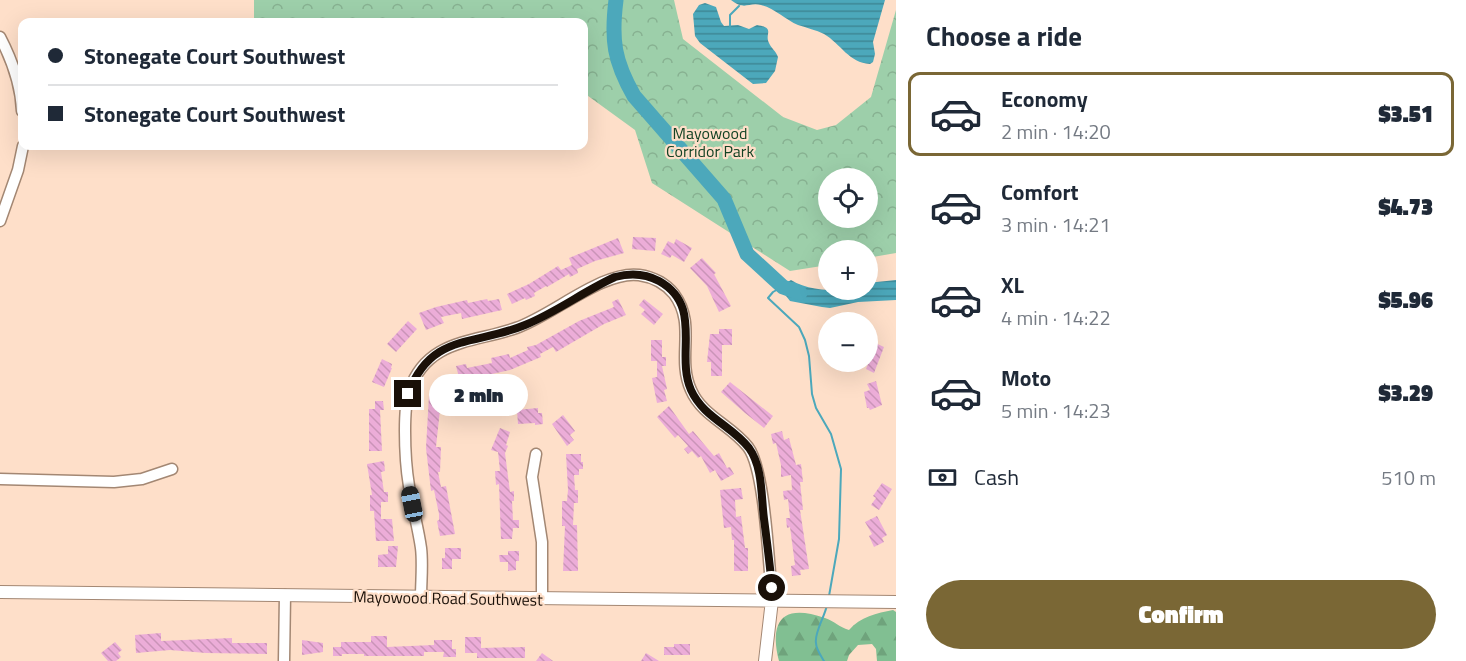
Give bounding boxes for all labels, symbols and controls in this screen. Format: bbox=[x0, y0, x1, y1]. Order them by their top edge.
text: Choose a ride bbox=[926, 15, 1082, 56]
text: Stonegate Court Southwest bbox=[84, 39, 345, 73]
text: Economy bbox=[1001, 82, 1088, 116]
icon: car bbox=[929, 87, 983, 141]
text: Stonegate Court Southwest bbox=[84, 97, 345, 131]
text: $3.51 bbox=[1378, 97, 1433, 131]
text: 2 min · 14:20 bbox=[1001, 116, 1111, 147]
park label: Mayowood Corridor Park bbox=[666, 121, 754, 163]
map controls bbox=[818, 168, 878, 372]
button: locate bbox=[818, 168, 878, 228]
text: Comfort bbox=[1001, 175, 1079, 209]
icon: car bbox=[929, 180, 983, 234]
text: $4.73 bbox=[1378, 190, 1433, 224]
text: 3 min · 14:21 bbox=[1001, 209, 1111, 240]
button: + bbox=[818, 240, 878, 300]
text: XL bbox=[1001, 268, 1024, 302]
icon: car bbox=[929, 273, 983, 327]
text: $5.96 bbox=[1378, 283, 1433, 317]
text: 4 min · 14:22 bbox=[1001, 302, 1111, 333]
button: − bbox=[818, 312, 878, 372]
text: Moto bbox=[1001, 361, 1051, 395]
icon: car bbox=[929, 366, 983, 420]
callout: 2 min bbox=[429, 373, 528, 415]
text: $3.29 bbox=[1378, 376, 1433, 410]
text: 2 min bbox=[454, 379, 503, 410]
route end bbox=[394, 380, 421, 407]
text: 5 min · 14:23 bbox=[1001, 395, 1111, 426]
text: Cash bbox=[974, 460, 1019, 494]
icon: cash bbox=[926, 461, 959, 494]
text: 510 m bbox=[1381, 462, 1436, 493]
car bbox=[400, 485, 424, 523]
route start bbox=[758, 574, 785, 601]
button: Confirm bbox=[926, 580, 1436, 649]
street label: Mayowood Road Southwest bbox=[353, 584, 543, 612]

